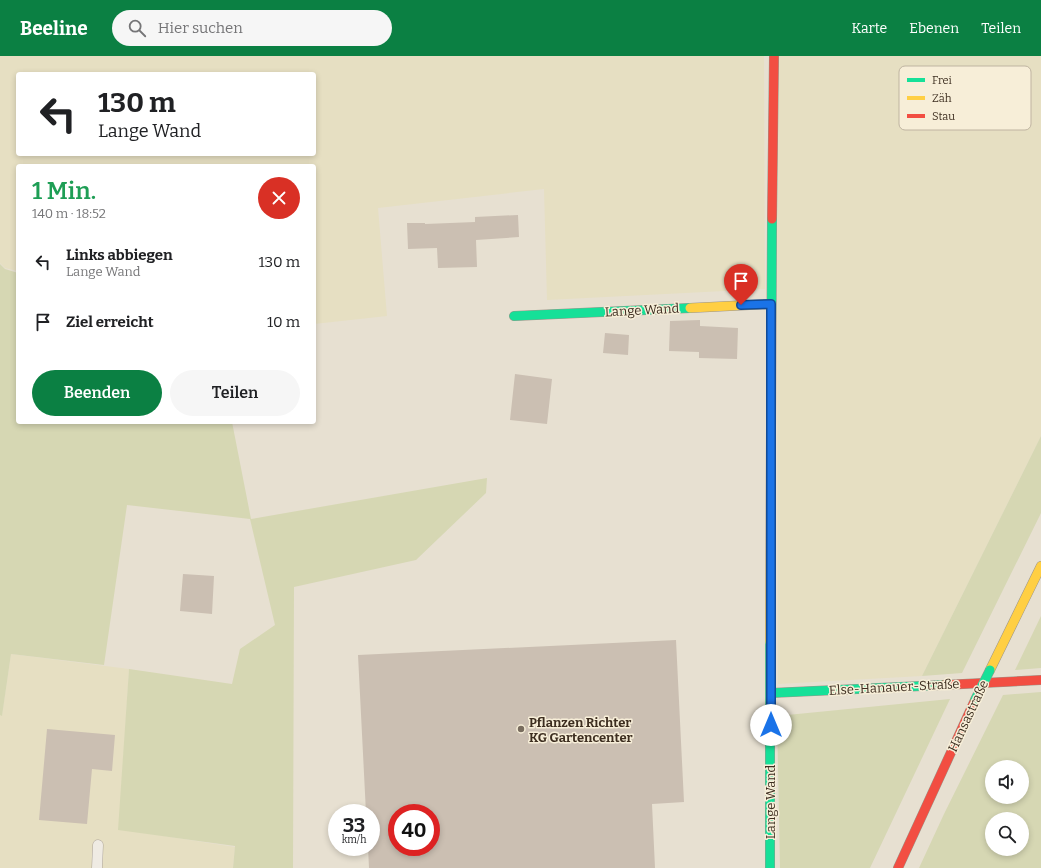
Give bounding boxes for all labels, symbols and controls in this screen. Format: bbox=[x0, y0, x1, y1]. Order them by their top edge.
search box bbox=[112, 10, 392, 46]
text: Beeline bbox=[20, 17, 88, 40]
icon: search bbox=[126, 17, 148, 39]
text: Hier suchen bbox=[158, 19, 243, 37]
text: Karte bbox=[852, 20, 887, 37]
text: Ebenen bbox=[909, 20, 959, 37]
text: Teilen bbox=[981, 20, 1021, 37]
legend bbox=[899, 66, 1031, 130]
text: Frei bbox=[932, 74, 953, 87]
text: 130 m bbox=[98, 86, 176, 119]
icon: left bbox=[32, 88, 84, 140]
text: Zäh bbox=[932, 92, 952, 105]
text: Stau bbox=[932, 110, 955, 123]
text: Lange Wand bbox=[98, 120, 201, 142]
text: 1 Min. bbox=[32, 177, 96, 205]
button: close bbox=[258, 177, 300, 219]
text: 140 m · 18:52 bbox=[32, 206, 106, 221]
text: Links abbiegen bbox=[66, 246, 173, 264]
icon: left bbox=[32, 251, 54, 273]
text: 130 m bbox=[258, 253, 300, 271]
text: Lange Wand bbox=[66, 264, 140, 279]
pin bbox=[724, 264, 758, 305]
icon: arrive bbox=[730, 270, 752, 292]
street label: Lange Wand bbox=[604, 301, 680, 319]
icon: arrive bbox=[32, 311, 54, 333]
text: Ziel erreicht bbox=[66, 313, 154, 331]
text: 10 m bbox=[267, 313, 300, 331]
button: Beenden bbox=[32, 370, 162, 416]
button: Teilen bbox=[170, 370, 300, 416]
street label: Else-Hanauer-Straße bbox=[828, 676, 960, 698]
street label: Hansastraße bbox=[945, 678, 991, 754]
position arrow bbox=[750, 704, 792, 746]
place label: Pflanzen Richter KG Gartencenter bbox=[529, 715, 633, 745]
marker: Pflanzen Richter KG Gartencenter bbox=[516, 724, 526, 734]
map controls bbox=[985, 760, 1029, 856]
button: sound bbox=[985, 760, 1029, 804]
street label: Lange Wand bbox=[763, 765, 778, 839]
speed limit sign: 40 bbox=[388, 804, 440, 856]
button: search bbox=[985, 812, 1029, 856]
text: 33 bbox=[343, 813, 365, 837]
text: km/h bbox=[342, 834, 366, 846]

